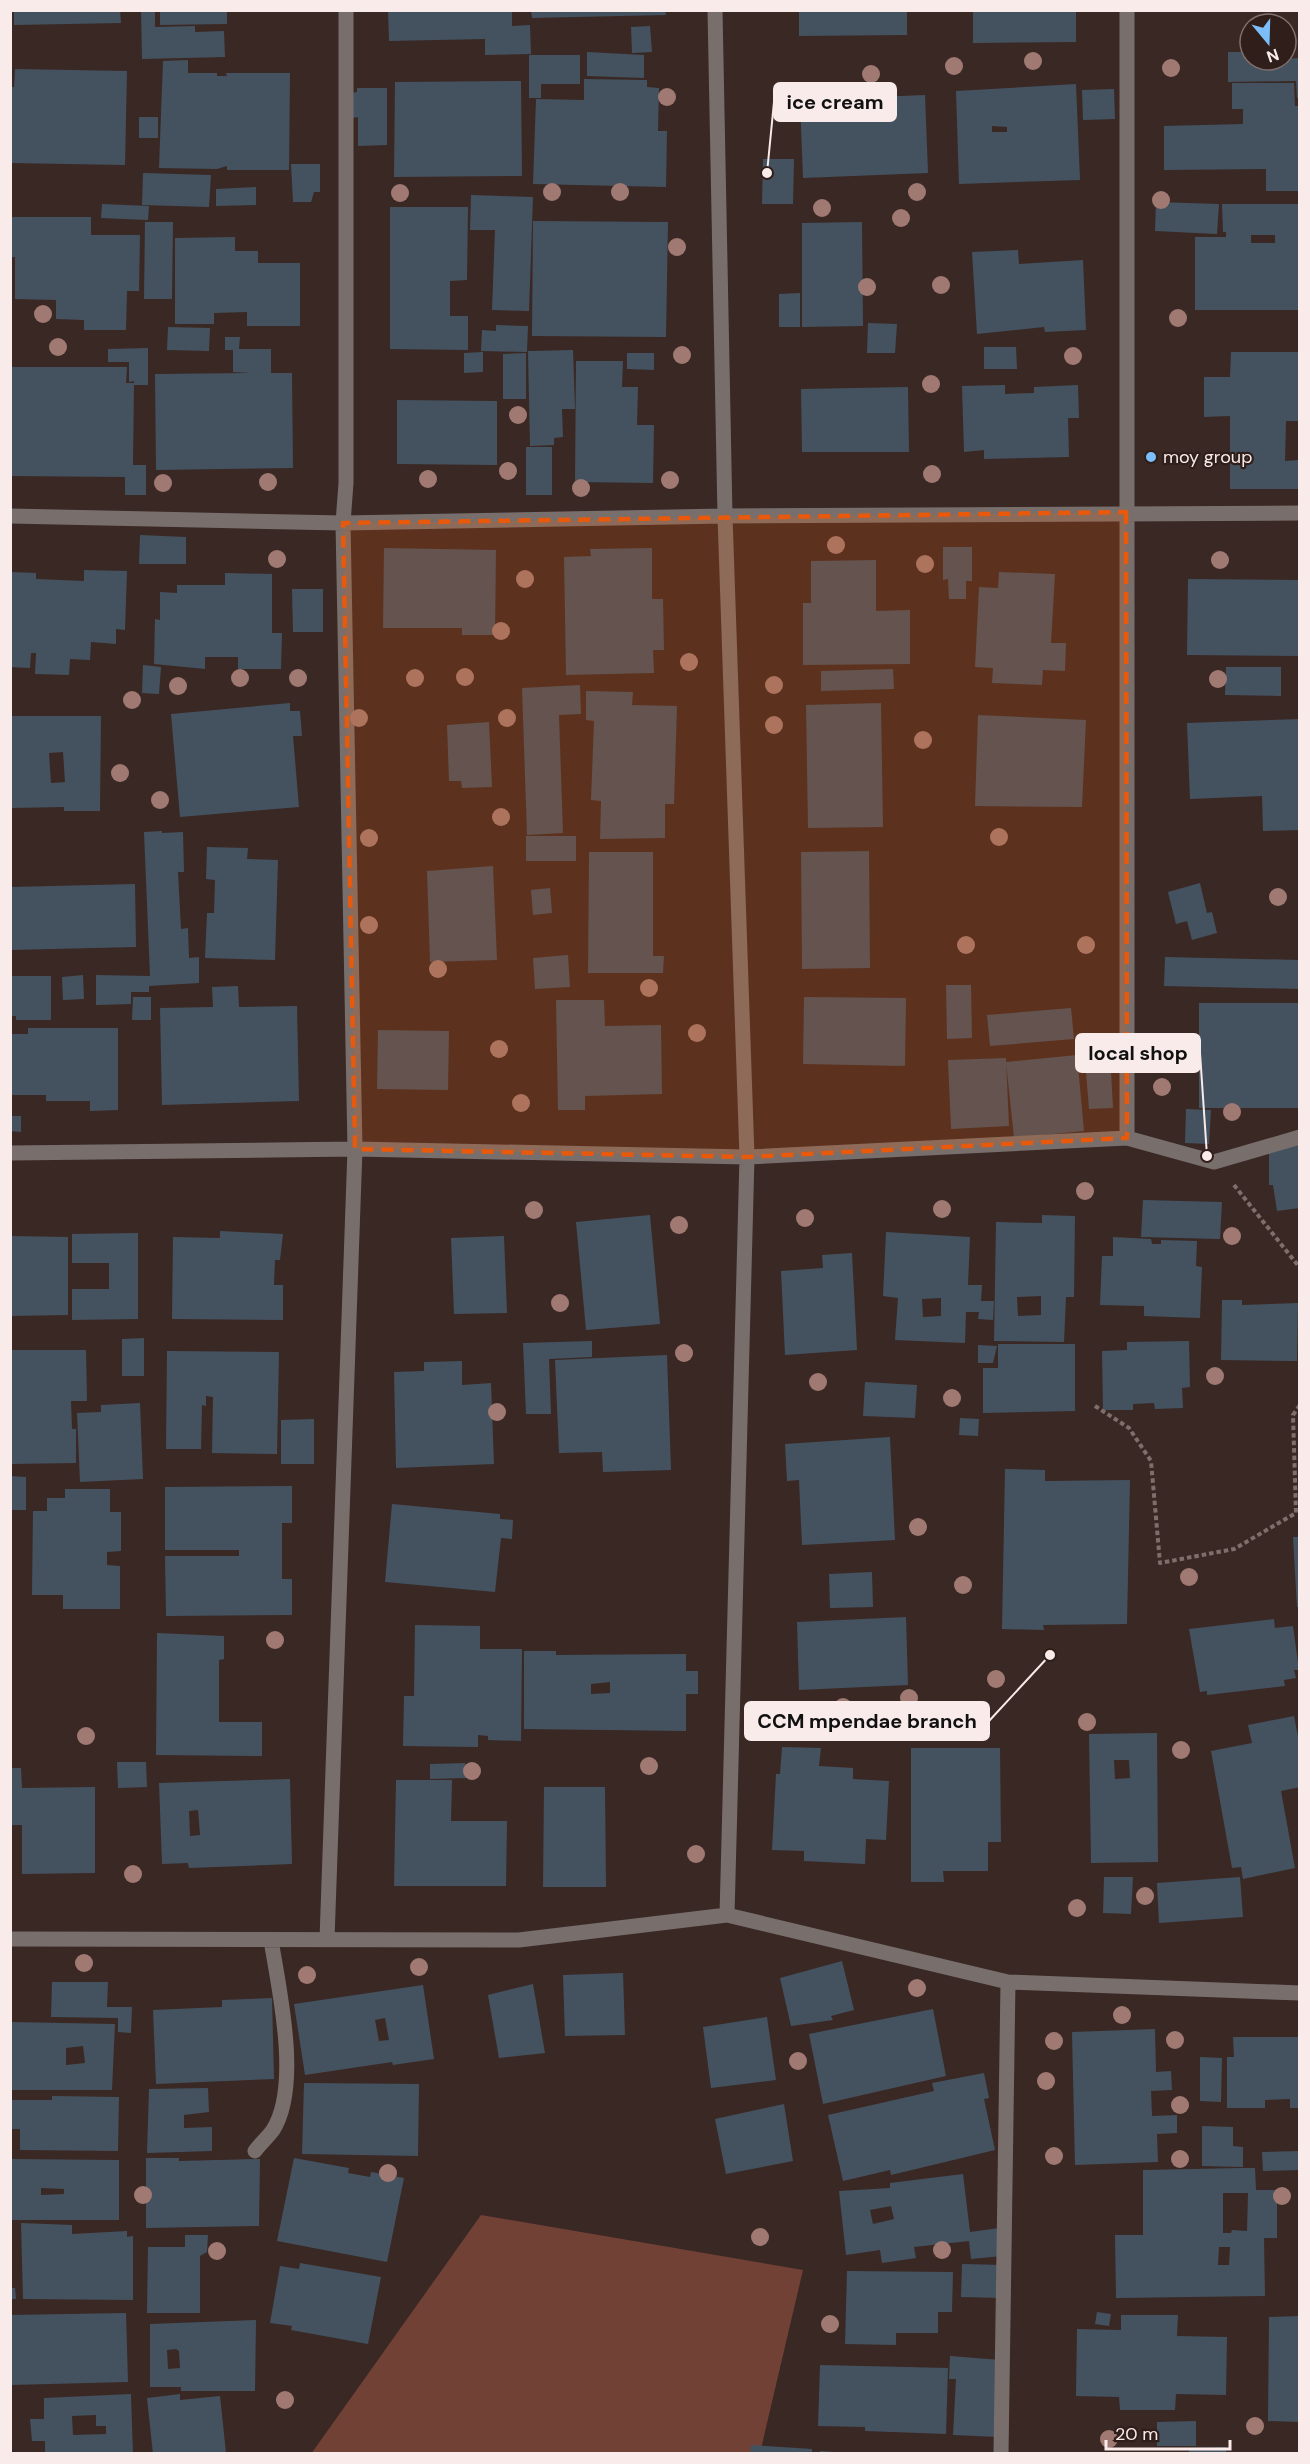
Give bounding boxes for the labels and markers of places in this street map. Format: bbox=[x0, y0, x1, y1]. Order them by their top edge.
callout: ice cream bbox=[774, 83, 896, 121]
place label: moy group bbox=[1163, 445, 1252, 469]
marker: moy group bbox=[1144, 450, 1158, 464]
callout: local shop bbox=[1076, 1034, 1200, 1072]
callout: CCM mpendae branch bbox=[745, 1702, 989, 1740]

